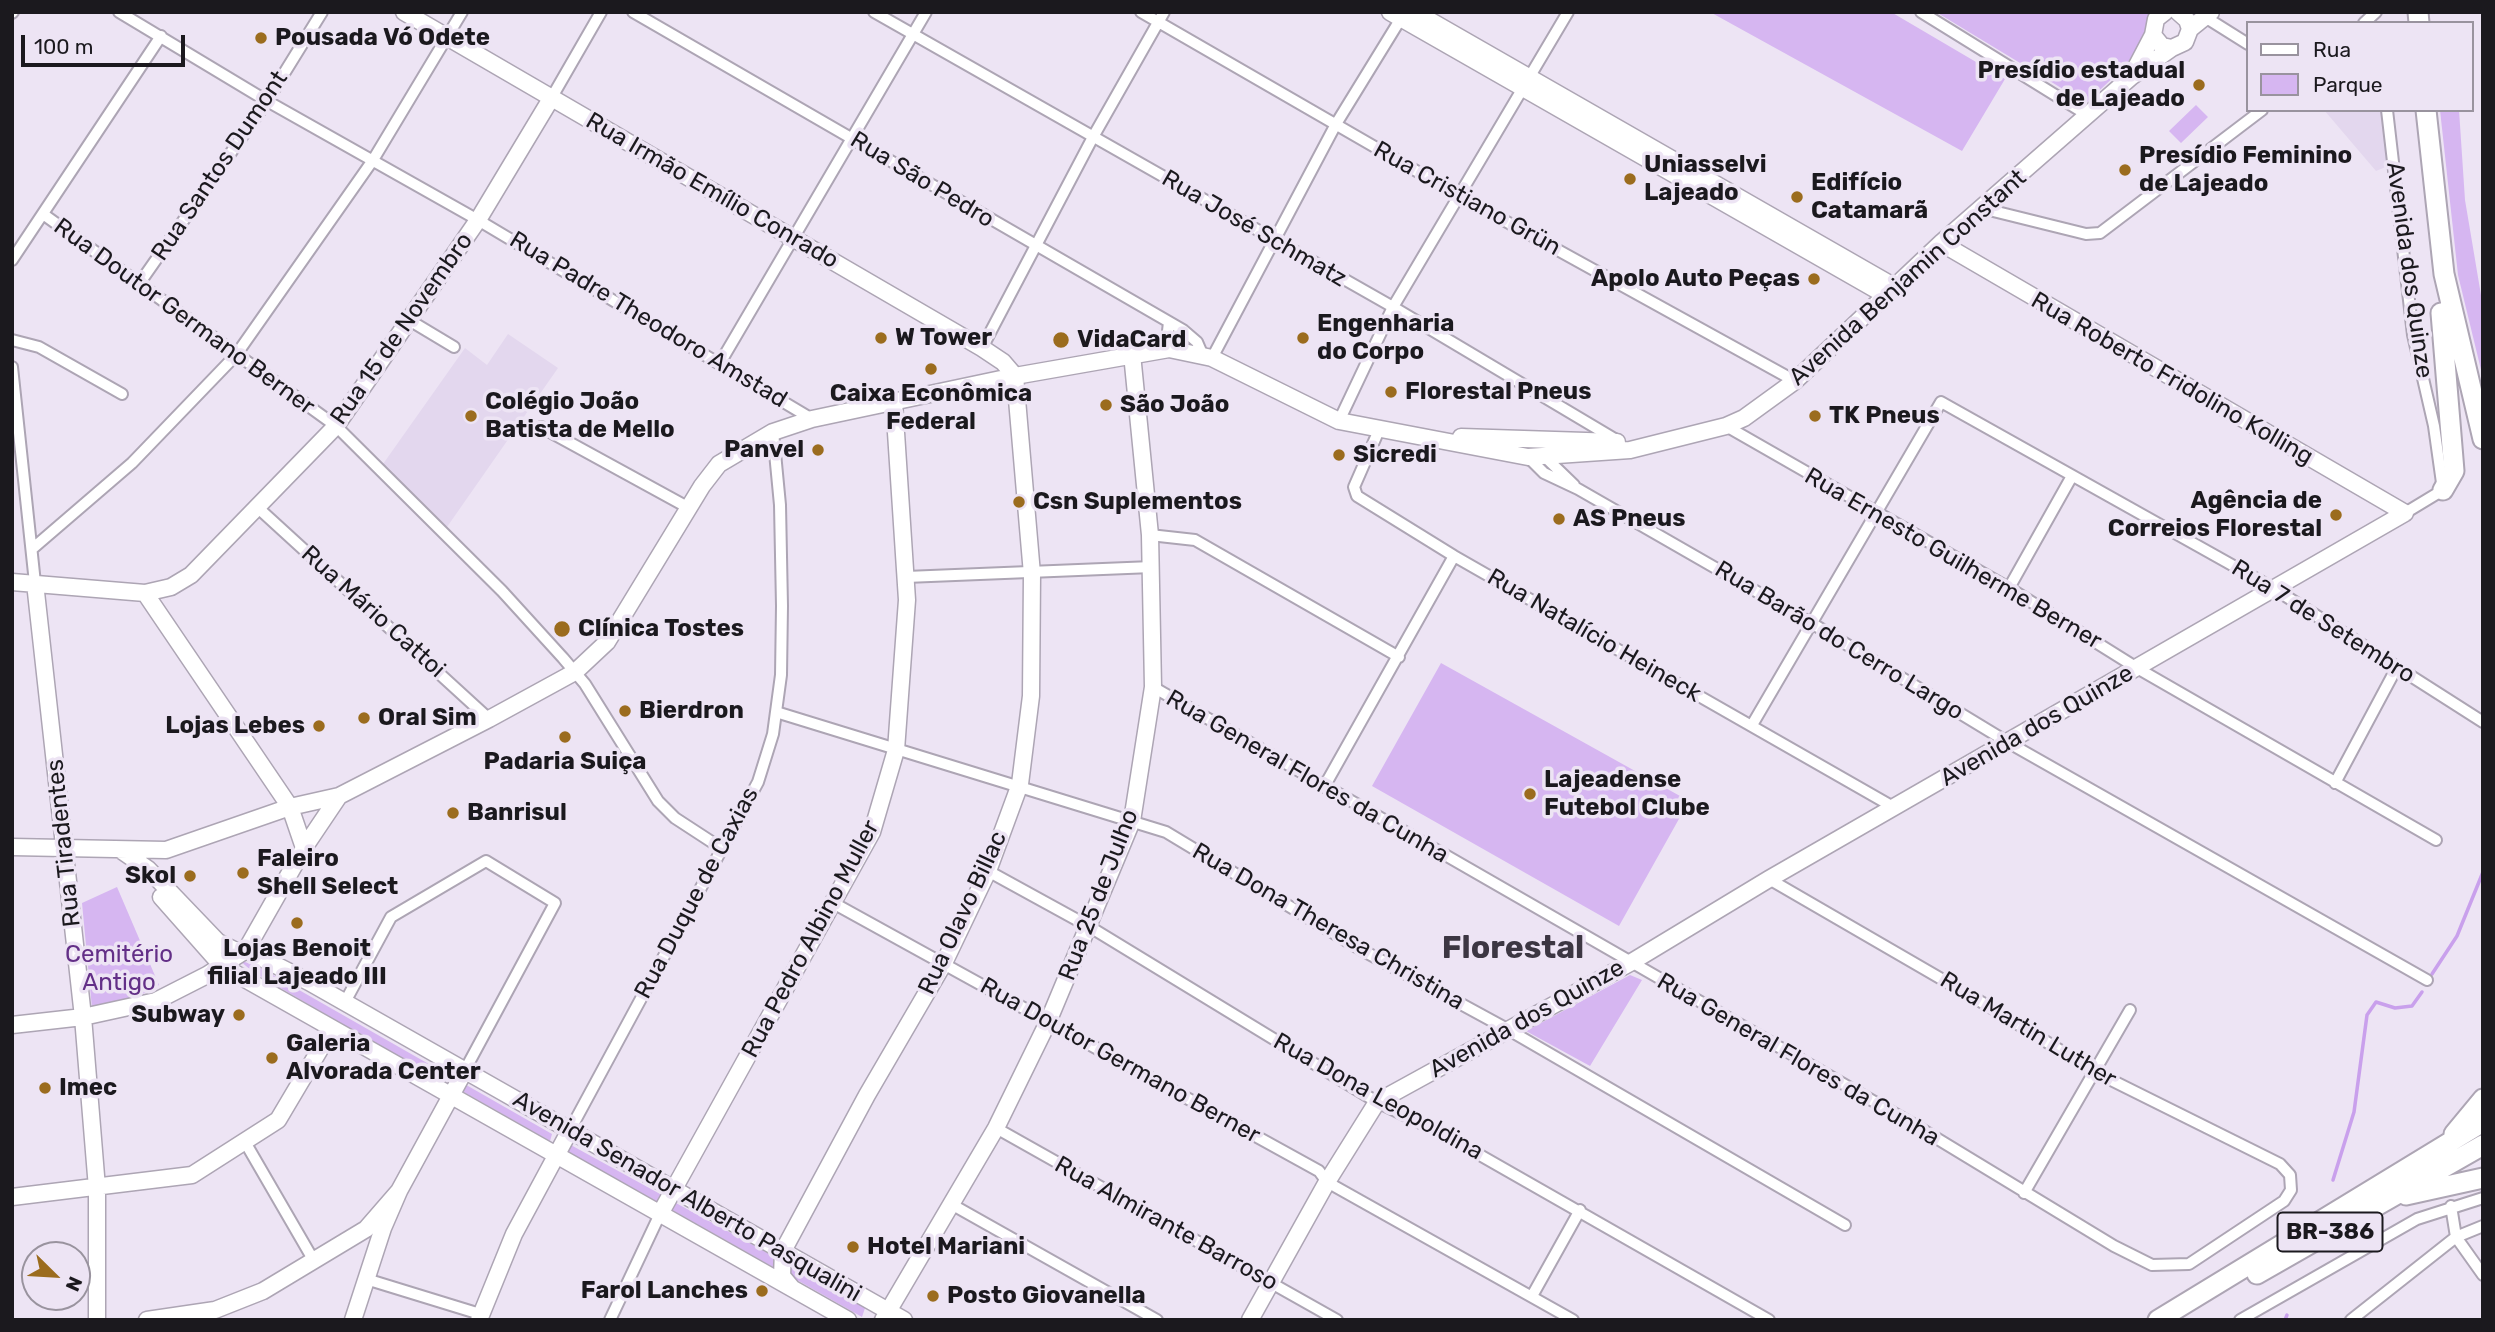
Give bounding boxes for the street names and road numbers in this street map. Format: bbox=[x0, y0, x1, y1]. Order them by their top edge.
street label: Rua Santos Dumont bbox=[146, 66, 294, 266]
street label: Rua Irmão Emílio Conrado bbox=[581, 107, 843, 275]
street label: Rua São Pedro bbox=[845, 126, 999, 234]
street label: Rua Cristiano Grün bbox=[1368, 136, 1566, 262]
street label: Avenida dos Quinze bbox=[2380, 160, 2438, 380]
street label: Rua José Schmatz bbox=[1156, 164, 1352, 294]
street label: Avenida Benjamin Constant bbox=[1783, 164, 2033, 392]
street label: Rua Doutor Germano Berner bbox=[48, 213, 320, 421]
street label: Rua Padre Theodoro Amstad bbox=[504, 226, 792, 414]
street label: Rua 15 de Novembro bbox=[325, 227, 479, 431]
street label: Rua Roberto Fridolino Kolling bbox=[2026, 286, 2318, 472]
street label: Rua Ernesto Guilherme Berner bbox=[1799, 462, 2107, 656]
street label: Rua Mário Cattoi bbox=[295, 540, 451, 684]
street label: Rua 7 de Setembro bbox=[2226, 554, 2420, 690]
street label: Rua Barão do Cerro Largo bbox=[1709, 555, 1969, 727]
street label: Rua Natalício Heineck bbox=[1482, 563, 1706, 709]
street label: Avenida dos Quinze bbox=[1935, 659, 2139, 793]
street label: Rua General Flores da Cunha bbox=[1161, 684, 1453, 870]
street label: Rua Tiradentes bbox=[41, 758, 87, 928]
street label: Rua Duque de Caxias bbox=[629, 782, 765, 1004]
street label: Rua 25 de Julho bbox=[1053, 805, 1145, 985]
street label: Rua Pedro Albino Muller bbox=[736, 815, 886, 1063]
street label: Rua Olavo Billac bbox=[913, 827, 1013, 999]
street label: Rua Dona Theresa Christina bbox=[1187, 837, 1469, 1017]
street label: Avenida dos Quinze bbox=[1425, 954, 1629, 1084]
street label: Rua Martin Luther bbox=[1935, 966, 2121, 1094]
street label: Rua General Flores da Cunha bbox=[1652, 967, 1944, 1153]
street label: Rua Doutor Germano Berner bbox=[975, 972, 1265, 1150]
street label: Rua Dona Leopoldina bbox=[1268, 1027, 1488, 1167]
street label: Avenida Senador Alberto Pasqualini bbox=[508, 1085, 866, 1309]
street label: Rua Almirante Barroso bbox=[1049, 1151, 1283, 1297]
road number: BR-386 bbox=[2278, 1212, 2382, 1252]

